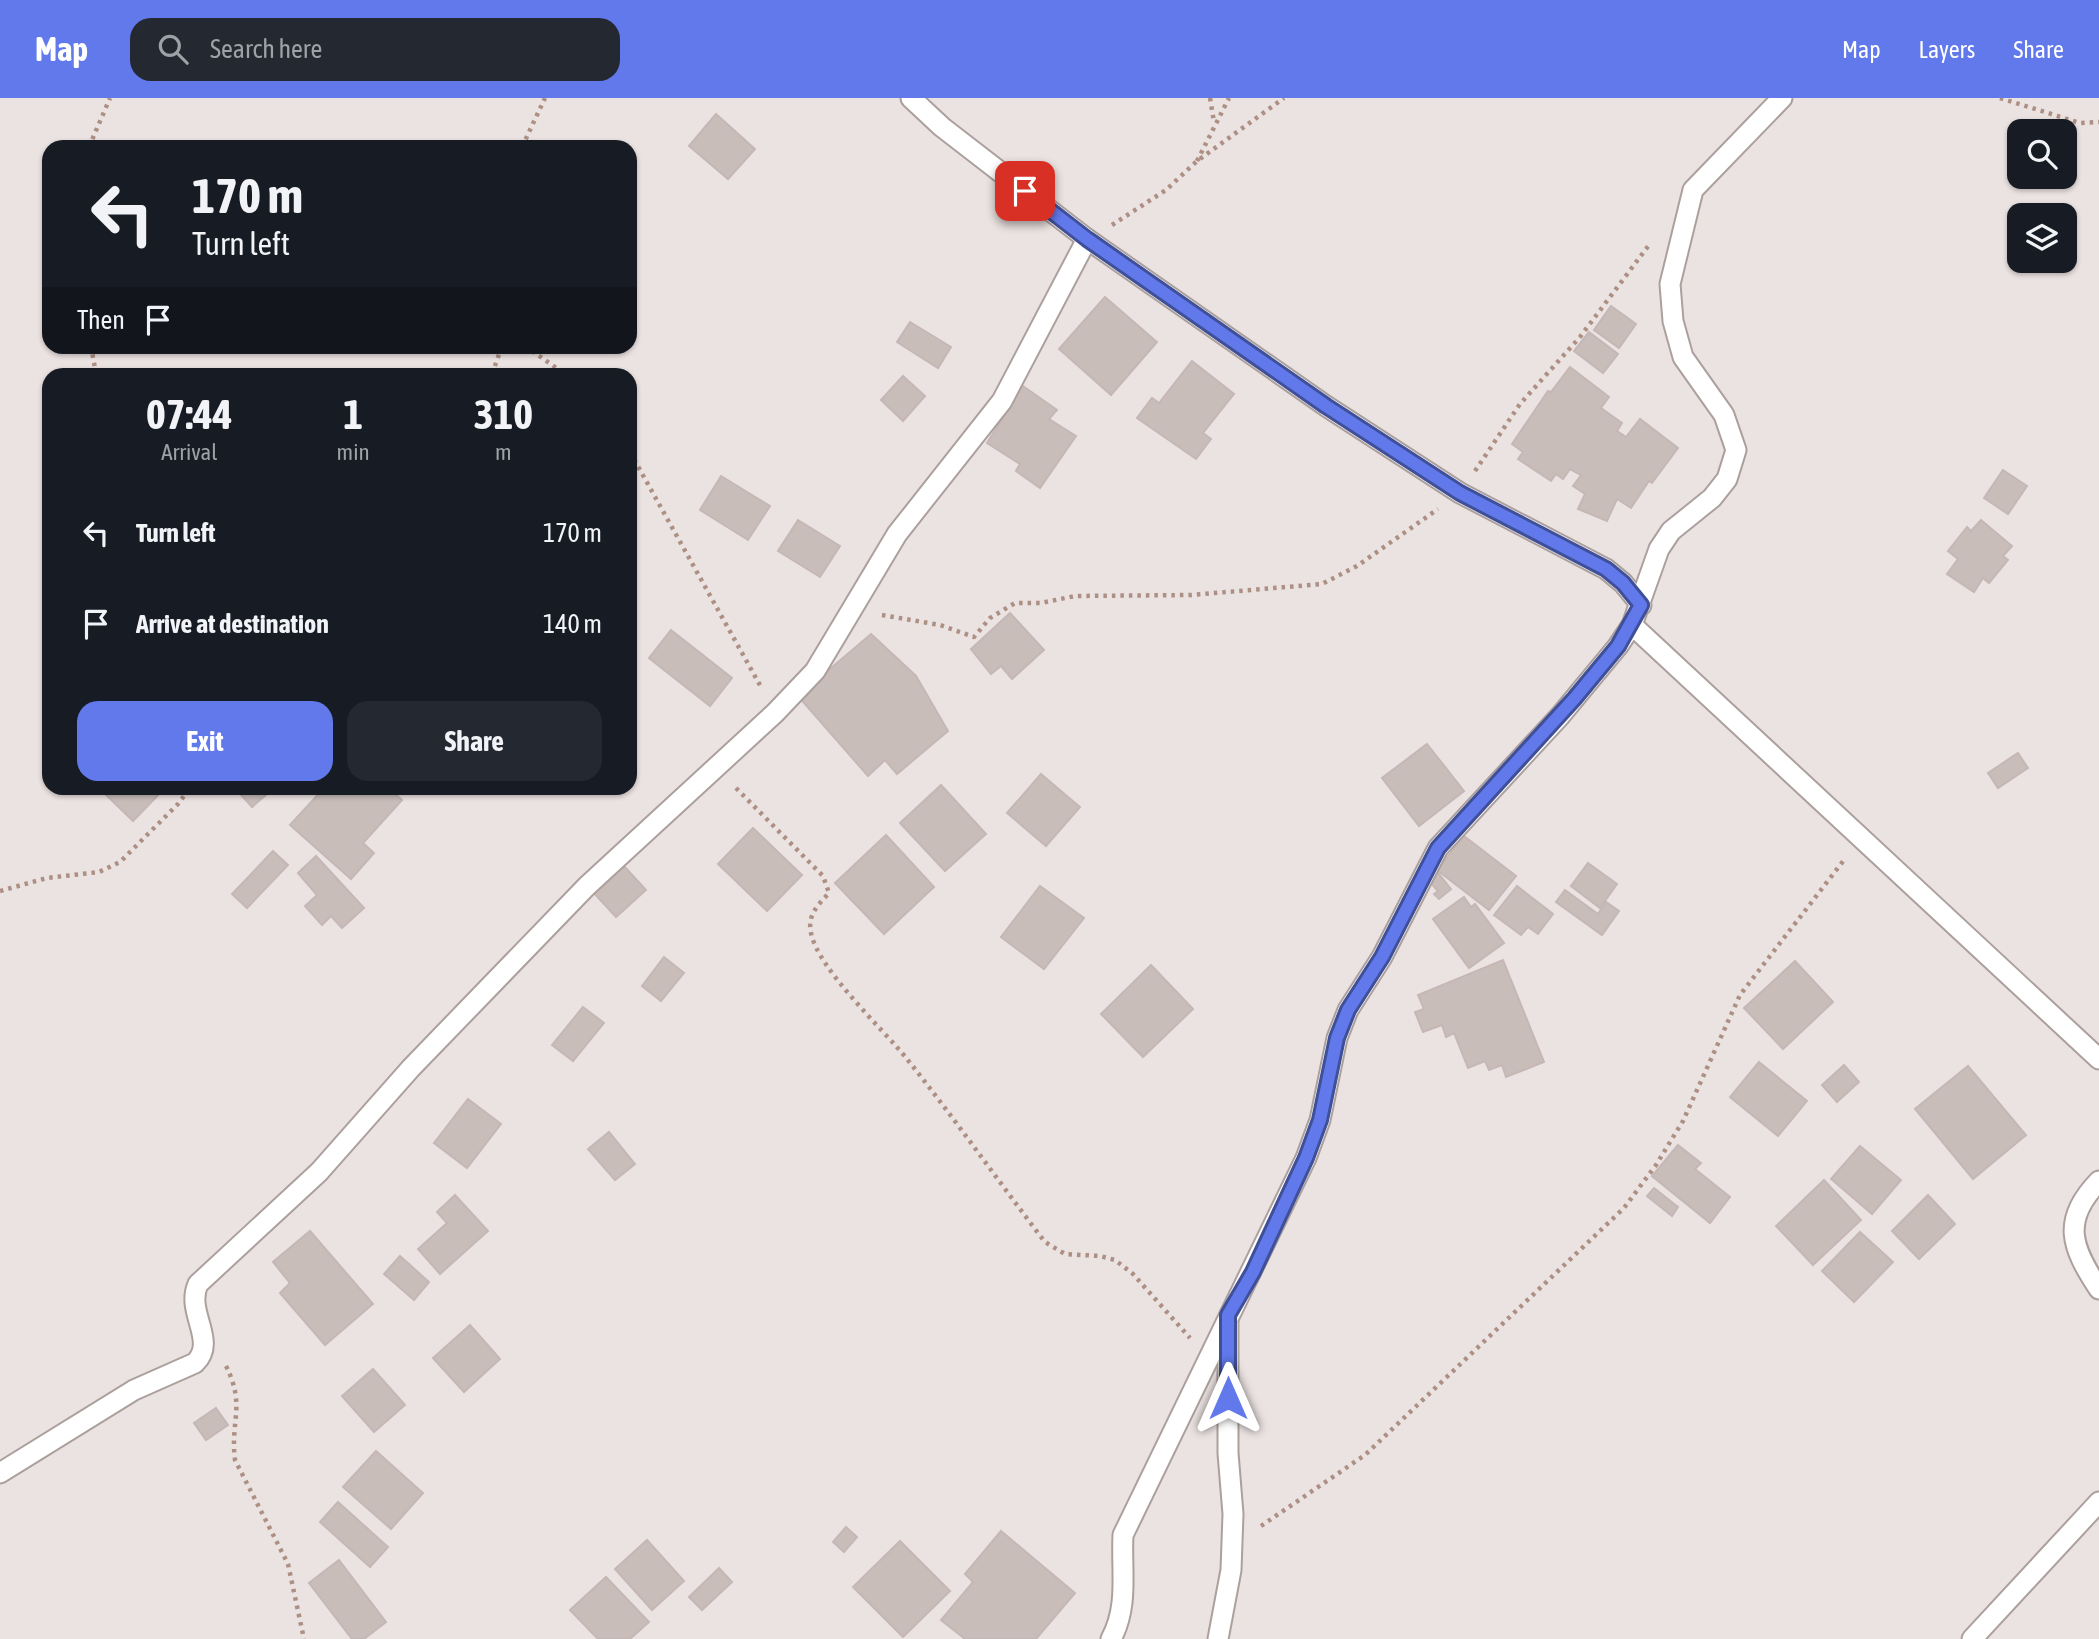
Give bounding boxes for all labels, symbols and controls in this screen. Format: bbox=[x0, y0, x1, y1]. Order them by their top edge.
search box bbox=[130, 18, 620, 81]
text: Map bbox=[35, 30, 88, 68]
icon: search bbox=[154, 30, 192, 68]
text: Search here bbox=[210, 34, 322, 64]
text: Map bbox=[1842, 36, 1881, 63]
text: Layers bbox=[1919, 36, 1975, 63]
text: Share bbox=[2013, 36, 2064, 63]
map controls bbox=[2007, 119, 2077, 273]
button: search bbox=[2007, 119, 2077, 189]
pin bbox=[995, 161, 1055, 221]
text: 170 m bbox=[192, 167, 303, 223]
icon: left bbox=[77, 168, 168, 259]
icon: arrive bbox=[1006, 172, 1044, 210]
button: layers bbox=[2007, 203, 2077, 273]
text: Turn left bbox=[192, 225, 290, 262]
icon: arrive bbox=[139, 301, 177, 339]
text: Then bbox=[77, 305, 125, 335]
text: 07:44 bbox=[146, 390, 233, 438]
text: 1 bbox=[343, 390, 363, 438]
text: 310 bbox=[474, 390, 533, 438]
text: Arrival bbox=[161, 439, 217, 465]
text: min bbox=[337, 439, 370, 465]
text: m bbox=[495, 439, 512, 465]
icon: left bbox=[77, 514, 115, 552]
text: Turn left bbox=[136, 518, 216, 548]
text: 170 m bbox=[543, 518, 602, 548]
icon: arrive bbox=[77, 605, 115, 643]
text: Arrive at destination bbox=[136, 609, 329, 639]
text: 140 m bbox=[543, 609, 602, 639]
button: Exit bbox=[77, 701, 333, 781]
button: Share bbox=[347, 701, 602, 781]
position arrow bbox=[1191, 1361, 1265, 1435]

